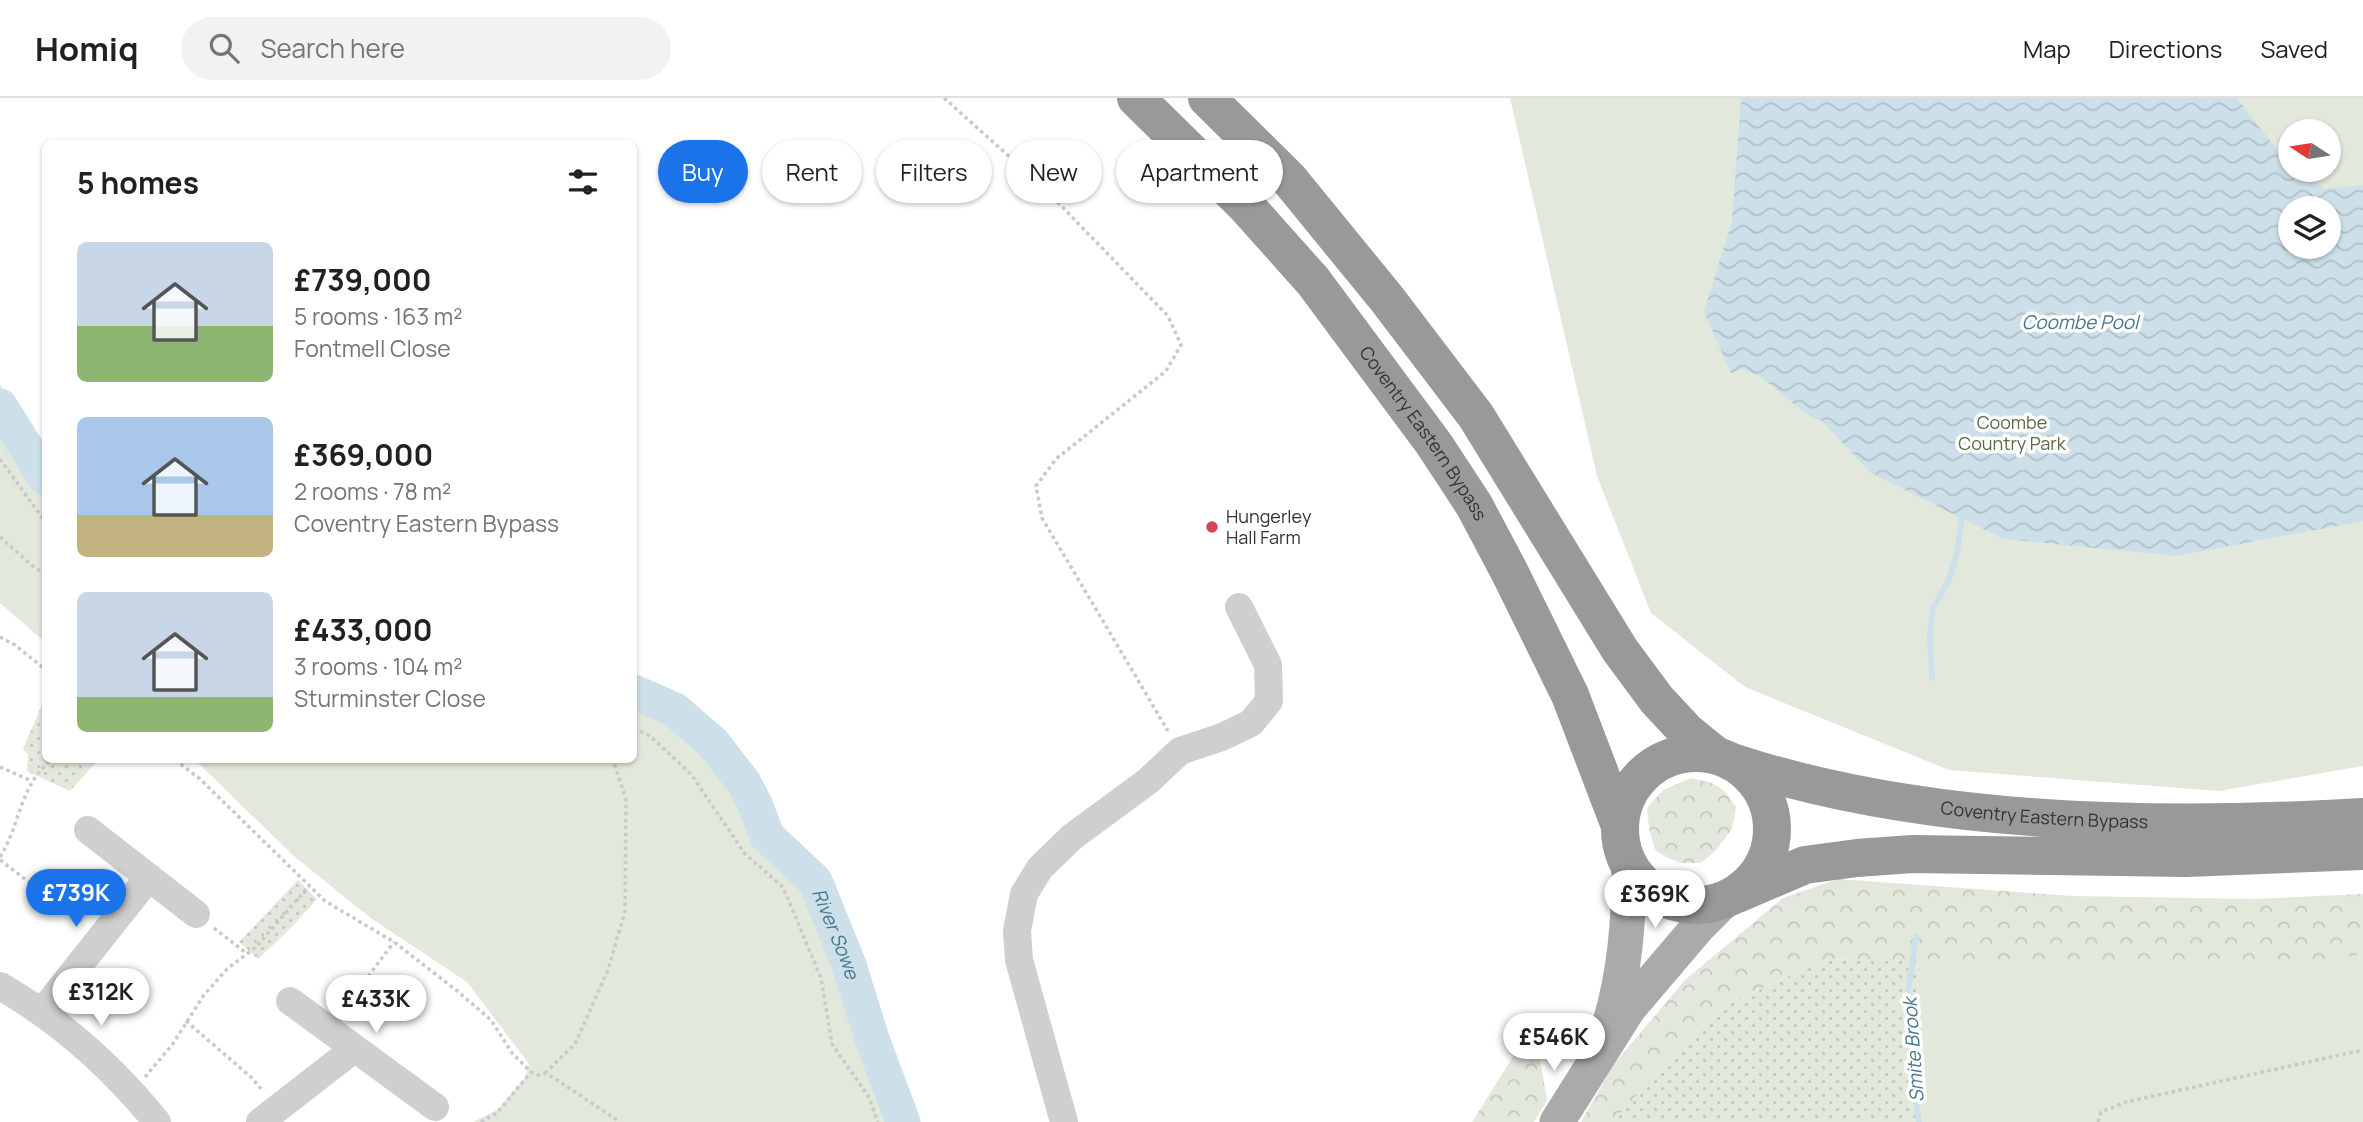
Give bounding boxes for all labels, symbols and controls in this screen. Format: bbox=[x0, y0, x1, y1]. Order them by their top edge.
search box bbox=[181, 17, 671, 80]
text: Homiq bbox=[35, 26, 139, 71]
icon: search bbox=[205, 29, 243, 67]
text: Search here bbox=[261, 30, 405, 66]
text: Map bbox=[2023, 32, 2071, 65]
text: Directions bbox=[2109, 32, 2222, 65]
text: Saved bbox=[2260, 32, 2328, 65]
north arrow bbox=[2278, 119, 2342, 182]
map controls bbox=[2278, 119, 2341, 259]
chip: Buy bbox=[658, 140, 748, 203]
chip: Rent bbox=[762, 140, 862, 203]
chip: Filters bbox=[876, 140, 992, 203]
chip: New bbox=[1006, 140, 1102, 203]
chip: Apartment bbox=[1116, 140, 1283, 203]
text: 5 homes bbox=[77, 162, 199, 203]
icon: filters bbox=[564, 163, 602, 201]
button: layers bbox=[2278, 196, 2341, 259]
text: £739,000 bbox=[294, 259, 431, 300]
icon: home bbox=[133, 270, 217, 354]
text: 5 rooms · 163 m² bbox=[294, 300, 462, 332]
water label: Coombe Pool bbox=[2022, 309, 2141, 335]
text: Fontmell Close bbox=[294, 332, 451, 364]
street label: Coventry Eastern Bypass bbox=[1354, 341, 1493, 524]
park label: Coombe Country Park bbox=[1958, 410, 2067, 455]
text: £369,000 bbox=[294, 434, 433, 475]
icon: home bbox=[133, 445, 217, 529]
text: 2 rooms · 78 m² bbox=[294, 475, 451, 507]
place label: Hungerley Hall Farm bbox=[1226, 504, 1312, 549]
text: Coventry Eastern Bypass bbox=[294, 507, 559, 539]
marker: Hungerley Hall Farm bbox=[1204, 519, 1220, 535]
text: £433,000 bbox=[294, 609, 433, 650]
icon: home bbox=[133, 620, 217, 704]
text: 3 rooms · 104 m² bbox=[294, 650, 462, 682]
text: Sturminster Close bbox=[294, 682, 486, 714]
street label: Coventry Eastern Bypass bbox=[1939, 795, 2148, 833]
pin: £739K bbox=[27, 870, 125, 929]
pin: £369K bbox=[1606, 870, 1704, 930]
text: £739K bbox=[42, 876, 110, 908]
text: £369K bbox=[1620, 877, 1690, 909]
water label: River Sowe bbox=[806, 884, 866, 984]
pin: £312K bbox=[52, 968, 150, 1028]
text: £312K bbox=[68, 975, 134, 1007]
pin: £433K bbox=[327, 976, 425, 1035]
text: £433K bbox=[342, 982, 410, 1014]
water label: Smite Brook bbox=[1896, 994, 1930, 1103]
pin: £546K bbox=[1505, 1014, 1603, 1073]
text: £546K bbox=[1519, 1020, 1589, 1052]

